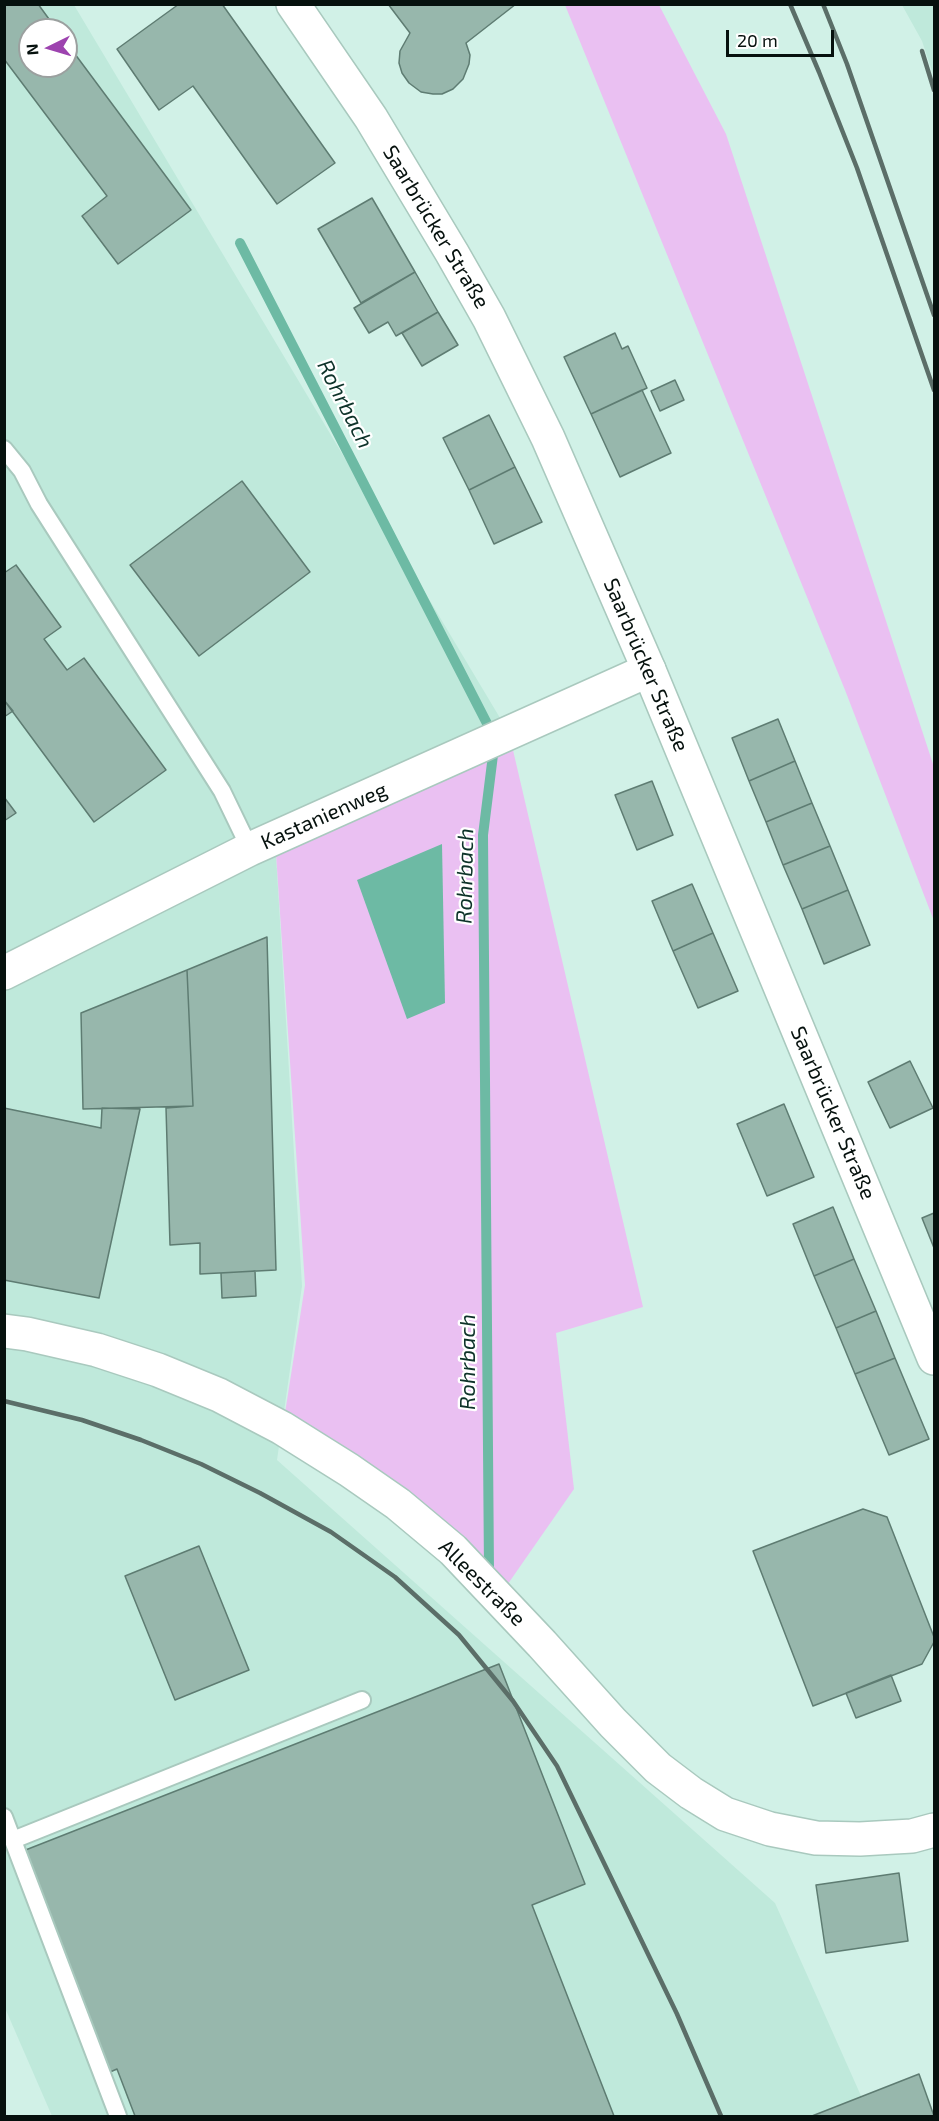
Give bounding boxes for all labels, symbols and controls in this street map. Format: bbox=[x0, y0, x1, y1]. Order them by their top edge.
north arrow bbox=[18, 18, 78, 78]
scale bar bbox=[729, 18, 837, 56]
text: 20 m bbox=[737, 29, 778, 51]
text: N bbox=[22, 43, 42, 56]
street label: Saarbrücker Straße bbox=[377, 141, 495, 313]
water label: Rohrbach bbox=[311, 355, 379, 453]
street label: Saarbrücker Straße bbox=[598, 575, 694, 755]
street label: Kastanienweg bbox=[257, 777, 391, 855]
water label: Rohrbach bbox=[451, 828, 479, 924]
street label: Saarbrücker Straße bbox=[785, 1023, 881, 1203]
water label: Rohrbach bbox=[455, 1314, 481, 1410]
street label: Alleestraße bbox=[433, 1534, 531, 1632]

